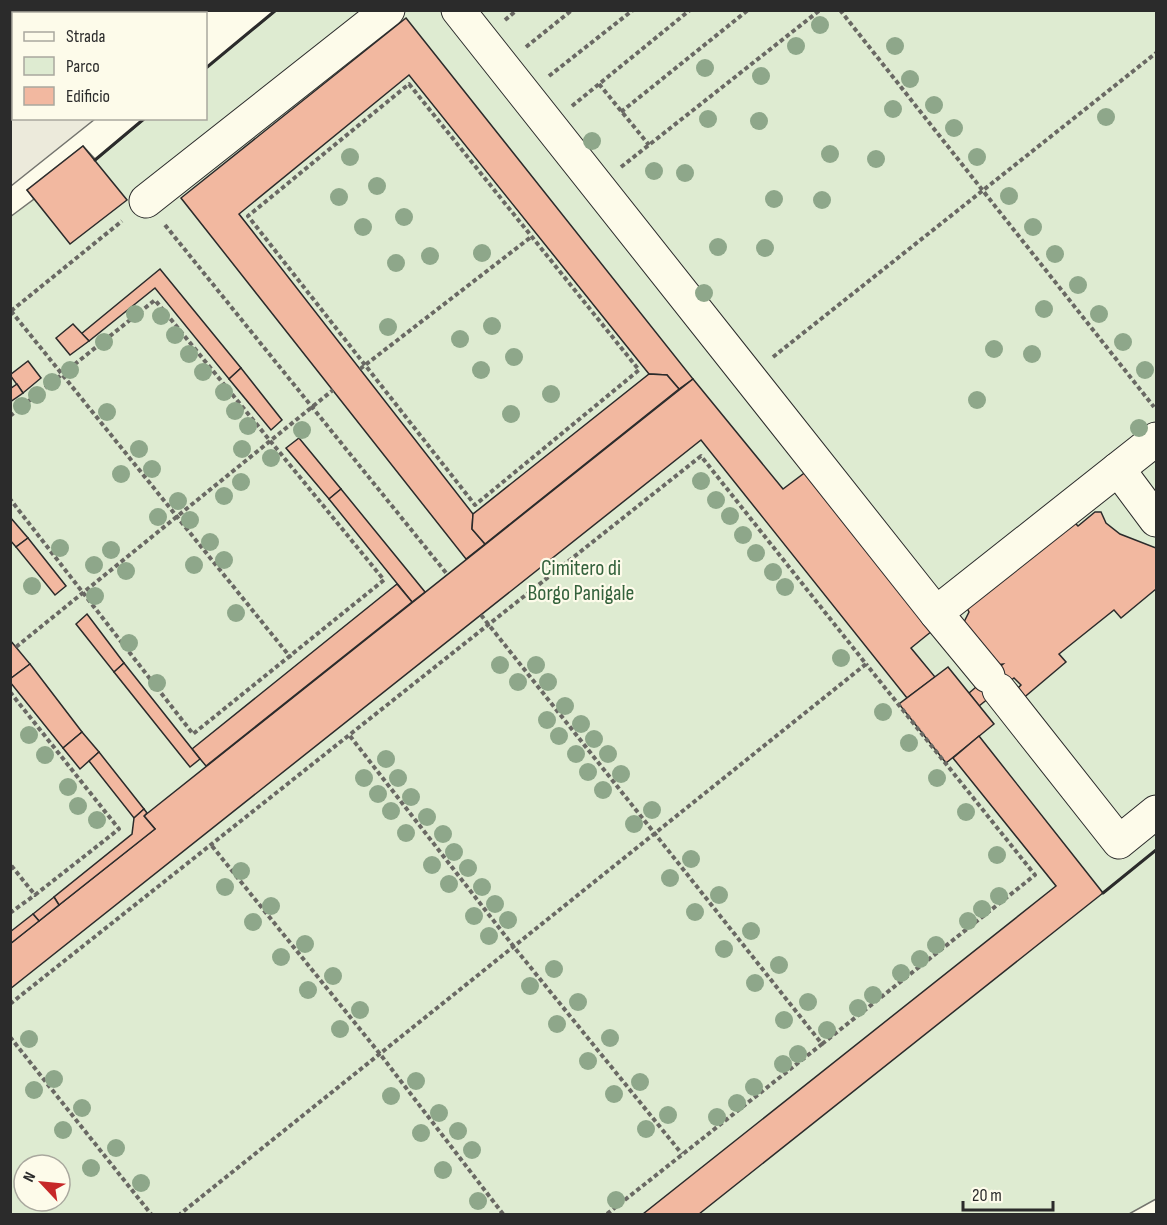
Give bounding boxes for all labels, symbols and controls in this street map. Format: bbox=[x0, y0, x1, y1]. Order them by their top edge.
legend bbox=[12, 12, 207, 120]
text: Strada bbox=[66, 26, 106, 47]
text: Parco bbox=[66, 56, 100, 77]
text: Edificio bbox=[66, 86, 110, 107]
park label: Cimitero di Borgo Panigale bbox=[528, 555, 634, 607]
north arrow bbox=[12, 1153, 72, 1213]
text: N bbox=[19, 1169, 40, 1185]
scale bar bbox=[963, 1174, 1053, 1212]
text: 20 m bbox=[972, 1185, 1002, 1206]

